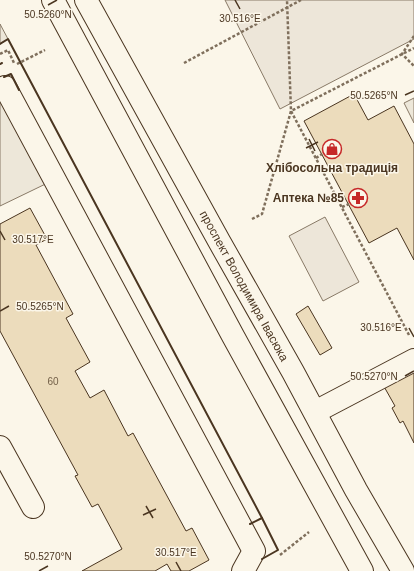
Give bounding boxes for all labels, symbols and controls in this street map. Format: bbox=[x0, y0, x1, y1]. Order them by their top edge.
text: 50.5260°N bbox=[24, 9, 72, 20]
text: 30.516°E bbox=[219, 13, 261, 24]
text: 50.5265°N bbox=[350, 90, 398, 101]
shop icon: Хлібосольна традиція bbox=[321, 138, 343, 160]
place label: Хлібосольна традиція bbox=[266, 161, 398, 175]
pharmacy icon: Аптека №85 bbox=[347, 187, 369, 209]
place label: Аптека №85 bbox=[273, 191, 344, 205]
street label: проспект Володимира Івасюка bbox=[197, 208, 291, 364]
text: 30.517°E bbox=[12, 234, 54, 245]
text: 50.5265°N bbox=[16, 301, 64, 312]
text: 30.516°E bbox=[360, 322, 402, 333]
text: 50.5270°N bbox=[350, 371, 398, 382]
house number: 60 bbox=[47, 376, 59, 387]
text: 30.517°E bbox=[155, 547, 197, 558]
text: 50.5270°N bbox=[24, 551, 72, 562]

